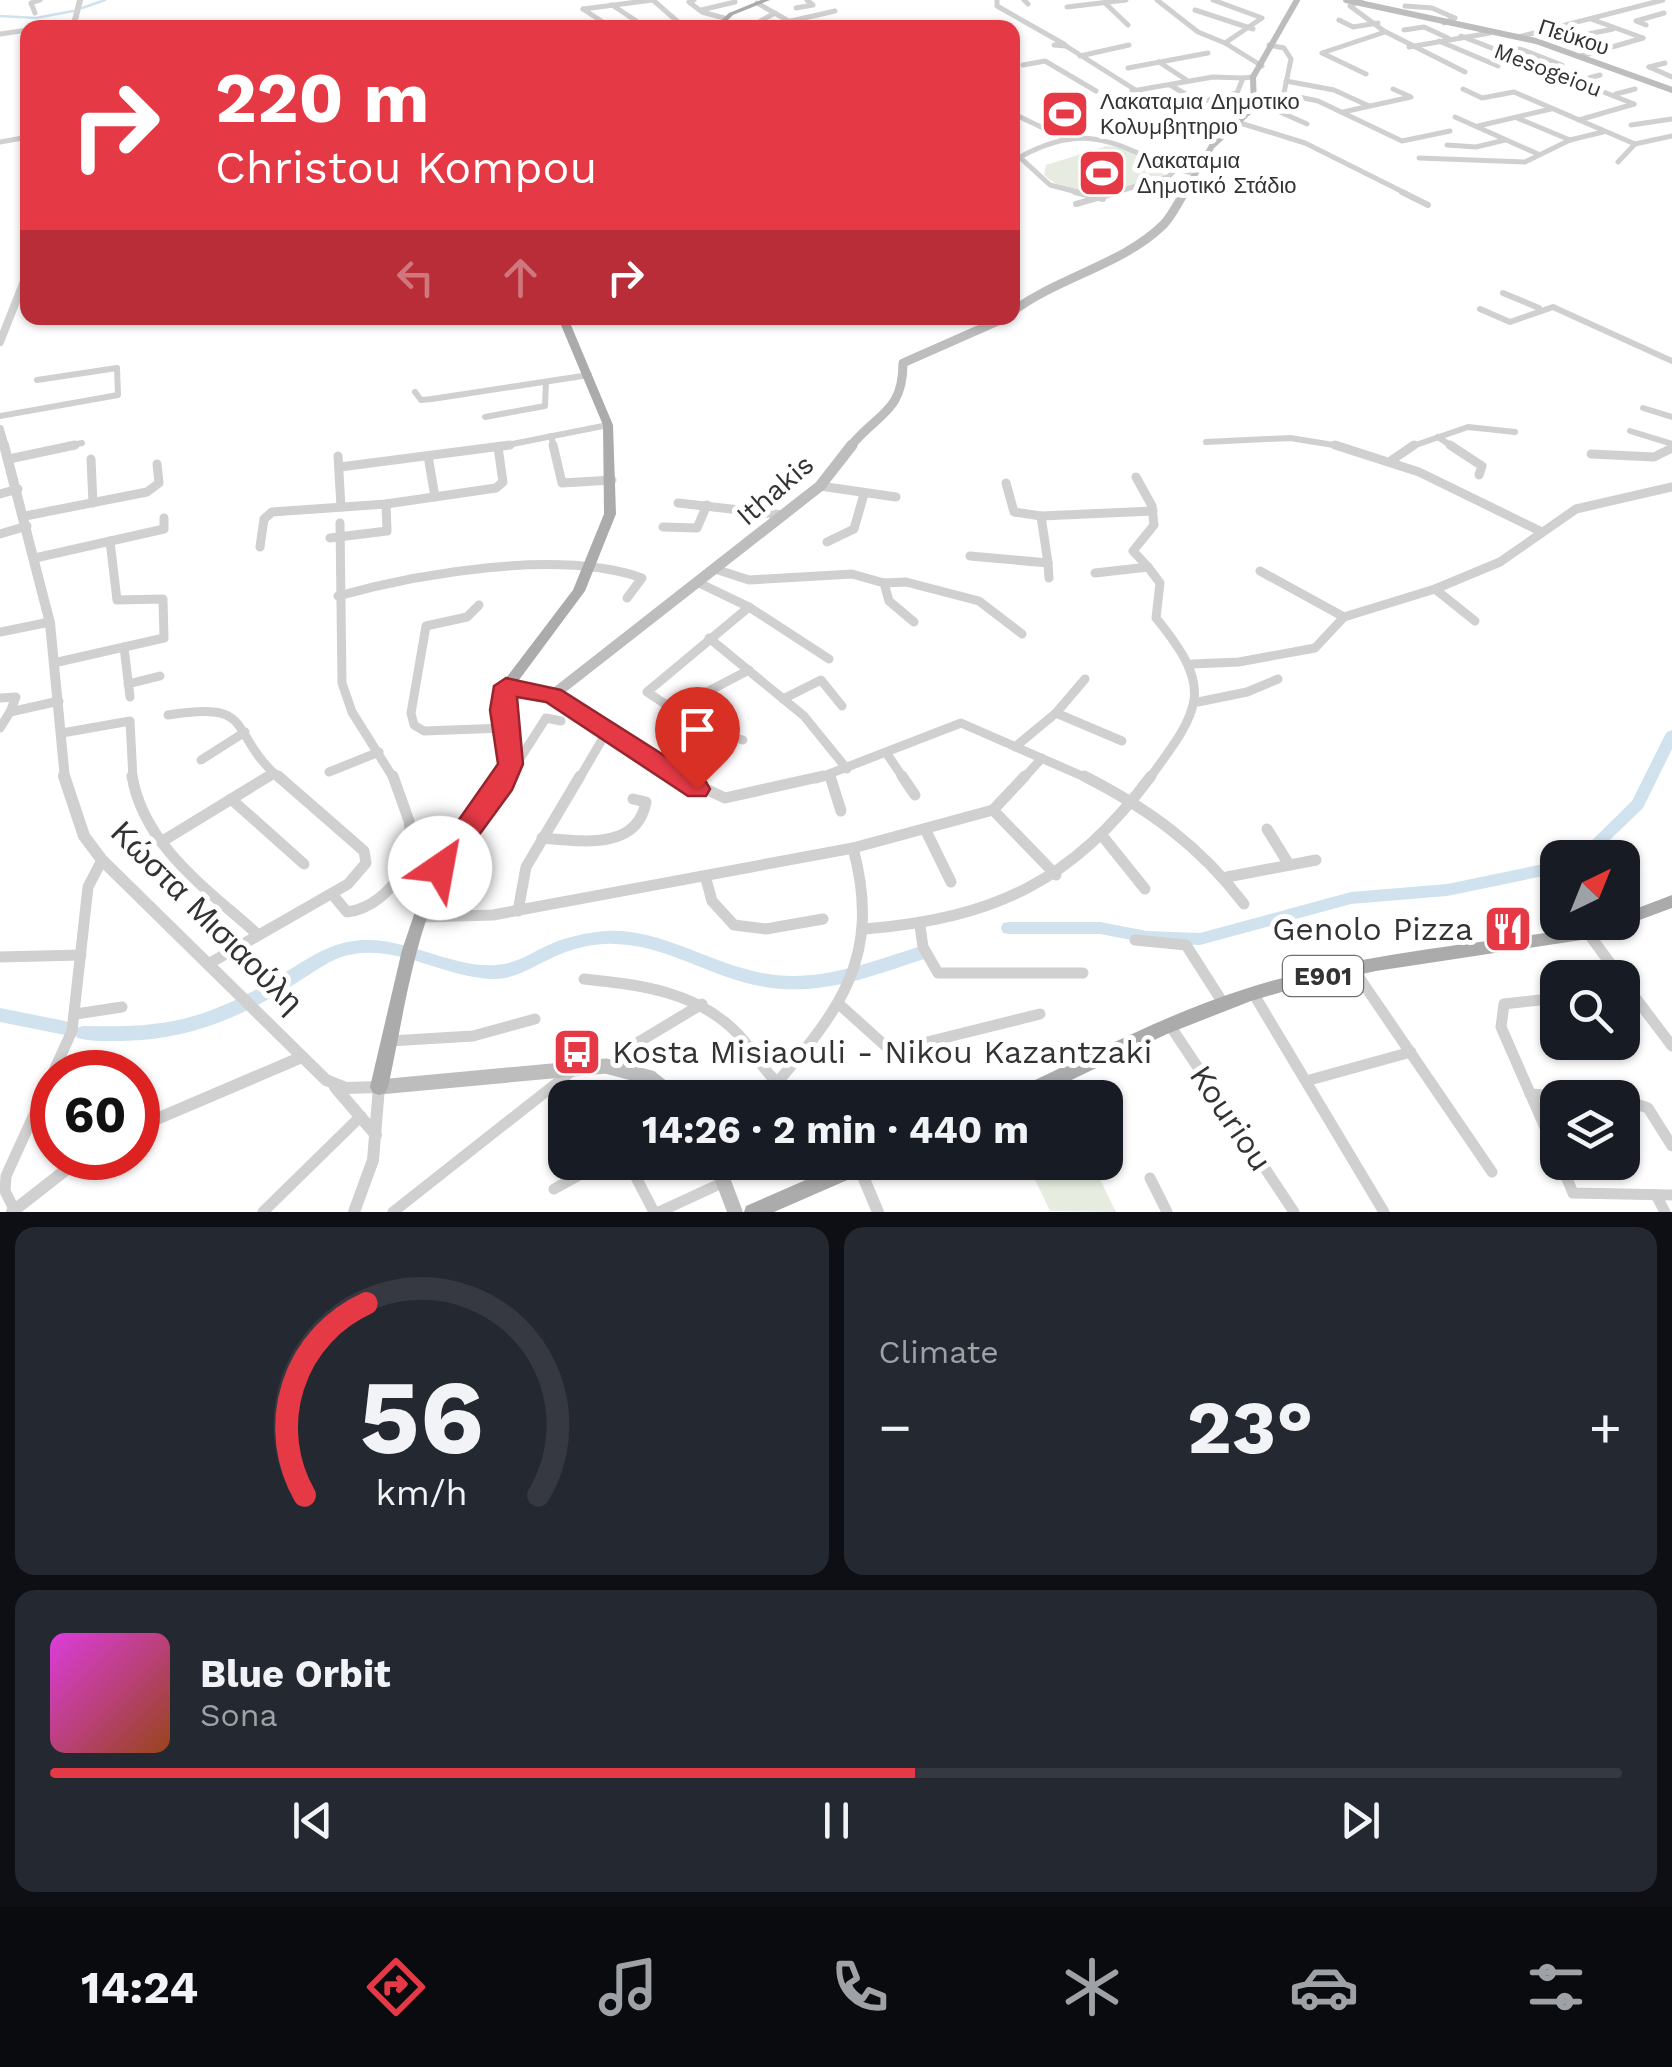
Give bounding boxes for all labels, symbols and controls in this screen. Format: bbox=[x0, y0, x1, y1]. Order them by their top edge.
street label: Πεύκου bbox=[1536, 14, 1612, 60]
street label: Mesogeiou bbox=[1491, 38, 1605, 102]
text: 220 m bbox=[215, 57, 429, 139]
icon: right bbox=[50, 60, 180, 190]
sports icon: Λακαταμια Δημοτικο Κολυμβητηριο bbox=[1039, 88, 1091, 140]
place label: Λακαταμια Δημοτικο Κολυμβητηριο bbox=[1100, 89, 1300, 139]
text: Christou Kompou bbox=[215, 141, 597, 194]
sports icon: Λακαταμια Δημοτικό Στάδιο bbox=[1076, 147, 1128, 199]
place label: Λακαταμια Δημοτικό Στάδιο bbox=[1137, 148, 1297, 198]
icon: left bbox=[388, 250, 443, 305]
icon: ahead bbox=[493, 250, 548, 305]
icon: right bbox=[598, 250, 653, 305]
street label: Ithakis bbox=[730, 448, 820, 532]
pin bbox=[655, 687, 740, 790]
icon: arrive bbox=[670, 702, 725, 757]
street label: Κώστα Μισιαούλη bbox=[103, 813, 311, 1021]
position arrow bbox=[388, 816, 492, 920]
north arrow bbox=[1540, 840, 1640, 940]
map controls bbox=[1540, 840, 1640, 1180]
restaurant icon: Genolo Pizza bbox=[1482, 903, 1534, 955]
place label: Genolo Pizza bbox=[1272, 910, 1473, 948]
road number: E901 bbox=[1283, 956, 1363, 996]
button: search bbox=[1540, 960, 1640, 1060]
bus stop icon: Kosta Misiaouli - Nikou Kazantzaki bbox=[551, 1026, 603, 1078]
place label: Kosta Misiaouli - Nikou Kazantzaki bbox=[612, 1033, 1152, 1071]
speed limit sign: 60 bbox=[30, 1050, 160, 1180]
street label: Kouriou bbox=[1182, 1058, 1280, 1178]
button: layers bbox=[1540, 1080, 1640, 1180]
text: 14:26 · 2 min · 440 m bbox=[642, 1108, 1029, 1152]
text: Climate bbox=[879, 1333, 999, 1371]
text: 56 bbox=[359, 1356, 484, 1478]
text: 23° bbox=[1187, 1383, 1313, 1471]
text: − bbox=[879, 1395, 912, 1459]
text: + bbox=[1589, 1395, 1622, 1459]
text: km/h bbox=[376, 1472, 468, 1514]
text: Blue Orbit bbox=[200, 1652, 391, 1696]
text: Sona bbox=[200, 1696, 278, 1734]
icon: previous bbox=[285, 1793, 340, 1848]
icon: pause bbox=[809, 1793, 864, 1848]
icon: next bbox=[1333, 1793, 1388, 1848]
icon: directions bbox=[361, 1952, 431, 2022]
icon: music bbox=[593, 1952, 663, 2022]
icon: phone bbox=[825, 1952, 895, 2022]
icon: climate bbox=[1057, 1952, 1127, 2022]
icon: car bbox=[1289, 1952, 1359, 2022]
icon: filters bbox=[1521, 1952, 1591, 2022]
text: 14:24 bbox=[81, 1961, 198, 2014]

